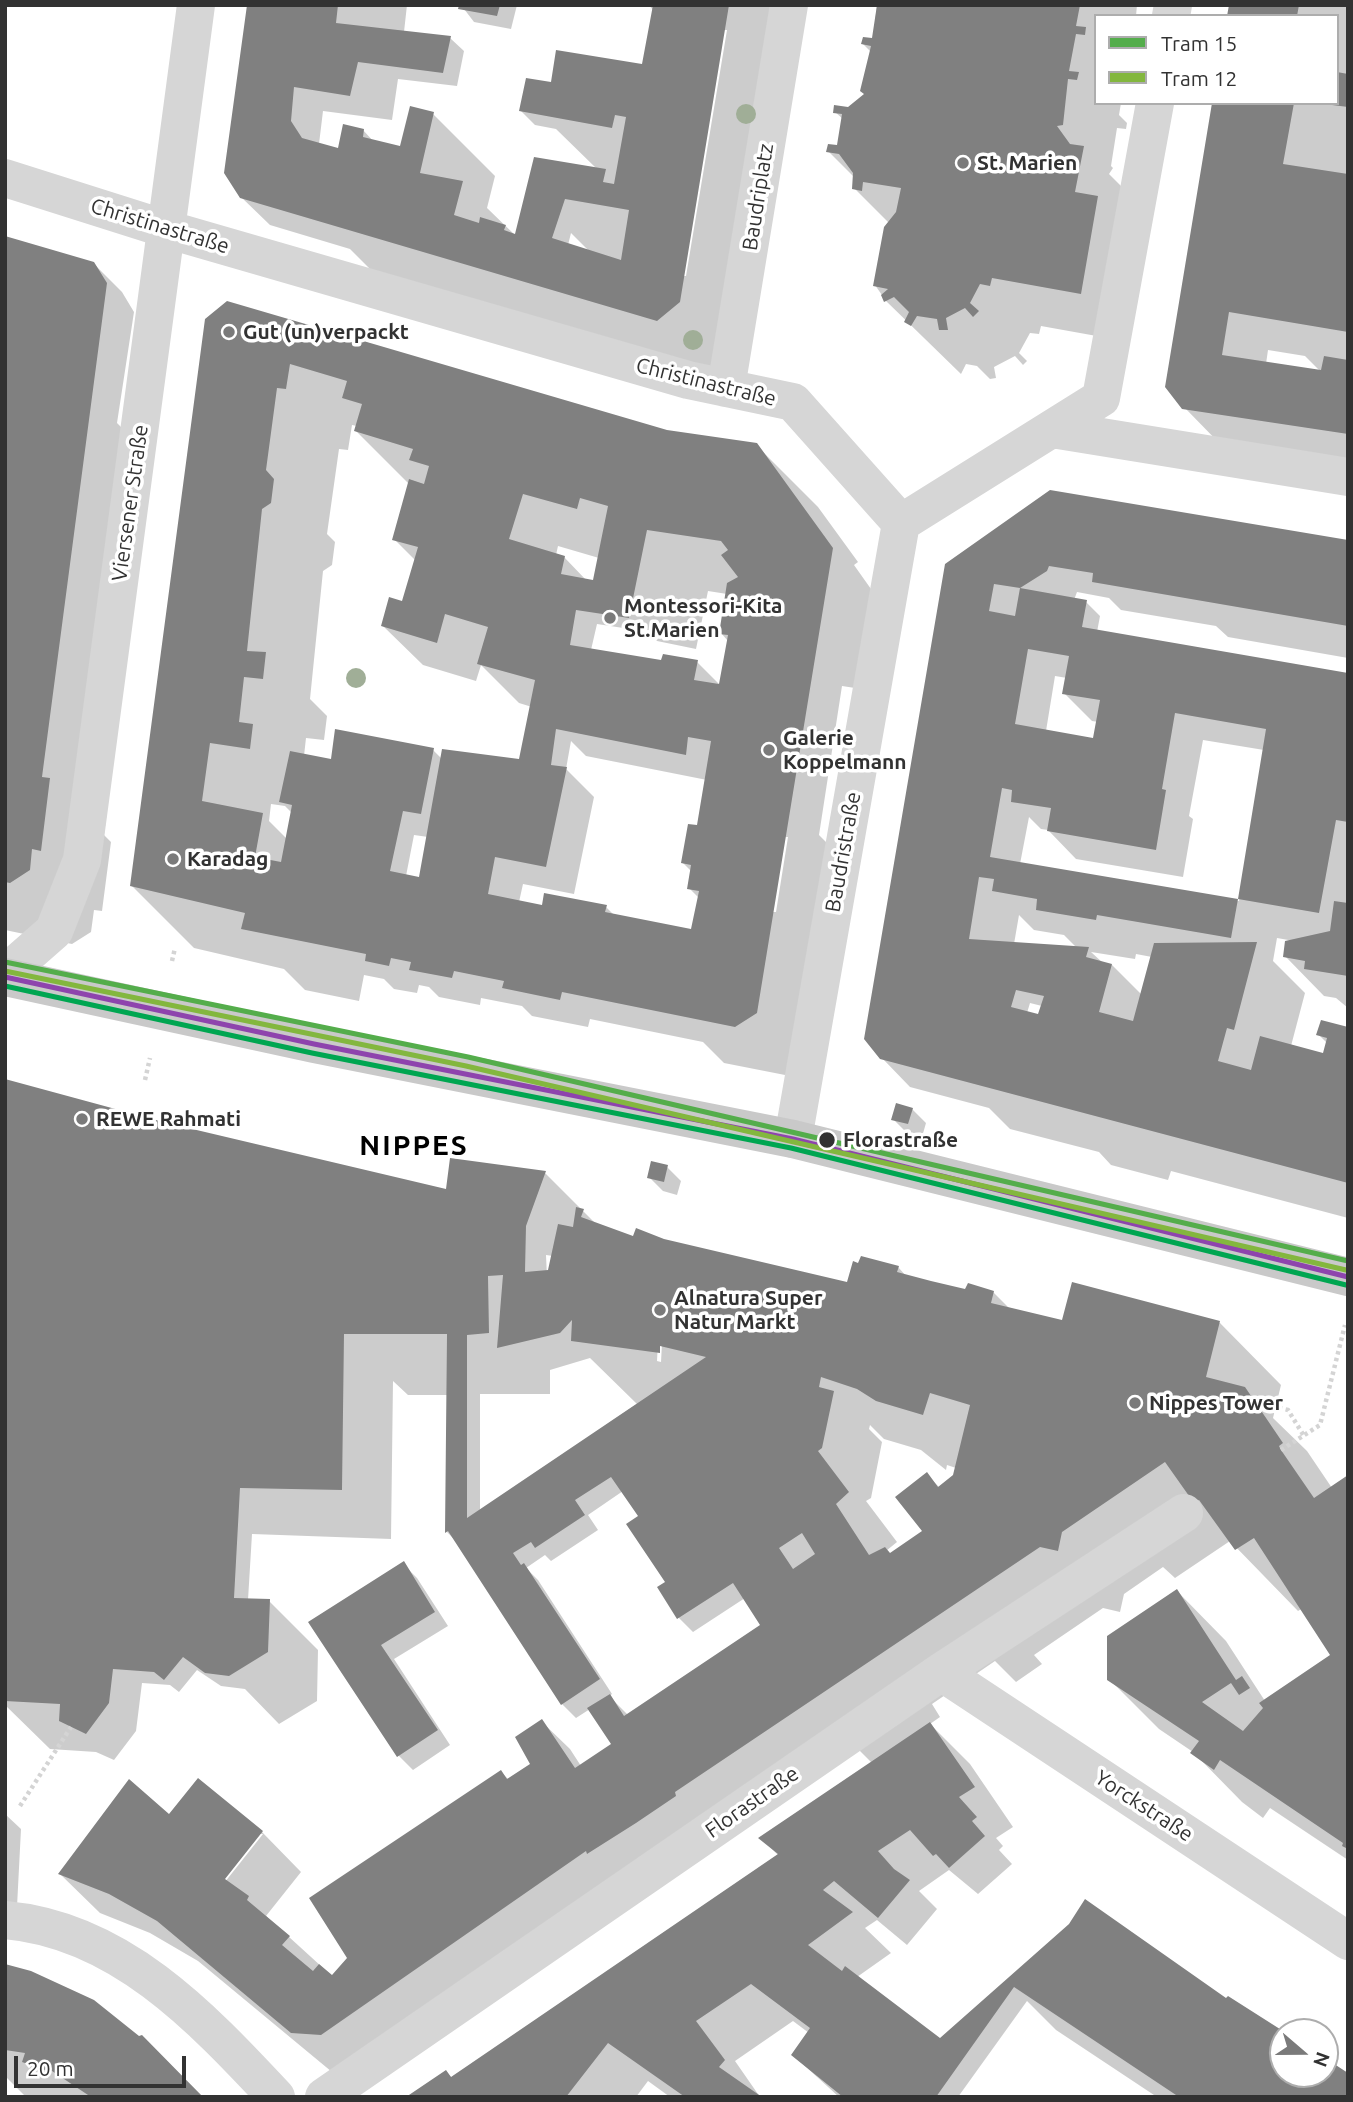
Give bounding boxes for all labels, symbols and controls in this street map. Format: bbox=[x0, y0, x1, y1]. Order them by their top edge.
legend bbox=[1094, 14, 1339, 105]
text: Tram 15 bbox=[1161, 31, 1237, 55]
text: Tram 12 bbox=[1161, 66, 1237, 90]
street label: Baudriplatz bbox=[737, 142, 779, 252]
place label: St. Marien bbox=[977, 150, 1077, 176]
marker: St. Marien bbox=[955, 155, 971, 171]
street label: Christinastraße bbox=[88, 193, 232, 259]
place label: Gut (un)verpackt bbox=[243, 319, 409, 345]
marker: Gut (un)verpackt bbox=[221, 324, 237, 340]
street label: Christinastraße bbox=[633, 352, 779, 412]
street label: Viersener Straße bbox=[107, 423, 153, 583]
place label: Montessori-Kita St.Marien bbox=[624, 593, 782, 643]
marker: Montessori-Kita St.Marien bbox=[602, 610, 618, 626]
place label: Galerie Koppelmann bbox=[783, 725, 907, 775]
marker: Galerie Koppelmann bbox=[761, 742, 777, 758]
street label: Baudristraße bbox=[820, 790, 866, 914]
place label: Karadag bbox=[187, 846, 268, 872]
marker: Karadag bbox=[165, 851, 181, 867]
place label: REWE Rahmati bbox=[96, 1106, 241, 1132]
marker: REWE Rahmati bbox=[74, 1111, 90, 1127]
place label: Florastraße bbox=[843, 1127, 958, 1153]
district label: NIPPES bbox=[360, 1129, 468, 1163]
marker: Florastraße bbox=[817, 1130, 837, 1150]
place label: Alnatura Super Natur Markt bbox=[674, 1285, 823, 1335]
marker: Alnatura Super Natur Markt bbox=[652, 1302, 668, 1318]
place label: Nippes Tower bbox=[1149, 1390, 1283, 1416]
marker: Nippes Tower bbox=[1127, 1395, 1143, 1411]
street label: Florastraße bbox=[701, 1761, 803, 1843]
street label: Yorckstraße bbox=[1090, 1765, 1198, 1847]
north arrow bbox=[1269, 2018, 1339, 2088]
scale bar bbox=[18, 2042, 189, 2086]
text: N bbox=[1309, 2049, 1335, 2070]
text: 20 m bbox=[27, 2056, 74, 2080]

